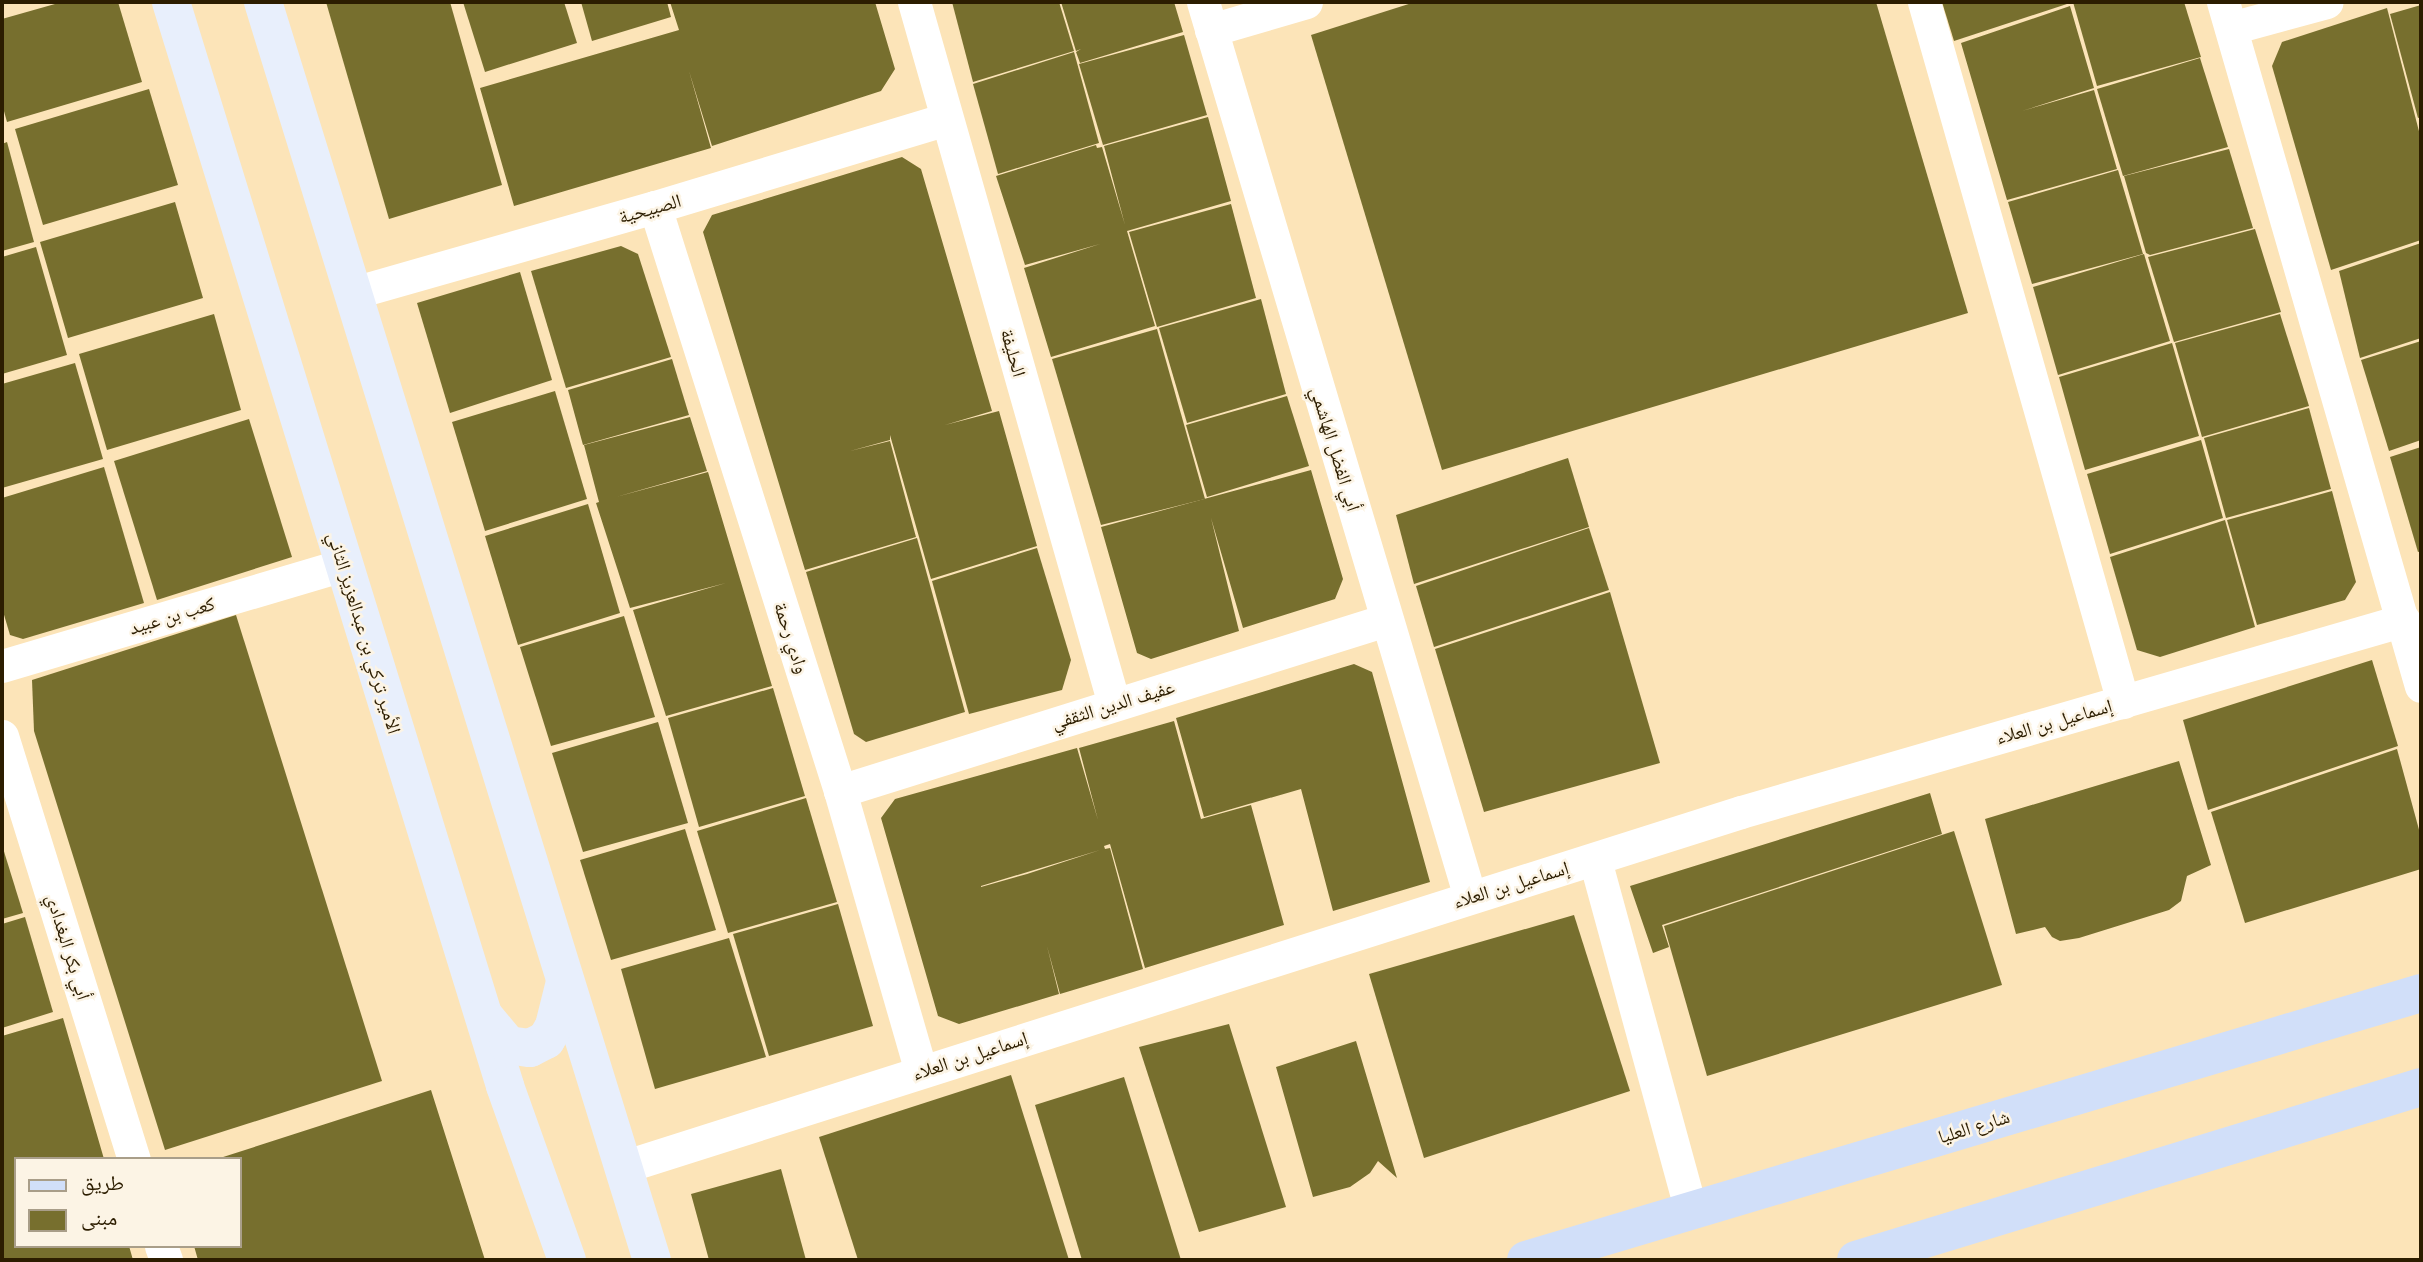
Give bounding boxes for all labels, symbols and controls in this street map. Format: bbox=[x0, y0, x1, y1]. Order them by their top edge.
street label: الصبيحية bbox=[616, 189, 684, 229]
street label: الحليفة bbox=[995, 326, 1031, 380]
street label: أبي الفضل الهاشمي bbox=[1305, 384, 1365, 514]
street label: الأمير تركي بن عبدالعزيز الثاني bbox=[322, 529, 406, 737]
street label: كعب بن عبيد bbox=[126, 592, 218, 640]
street label: وادي رحمة bbox=[769, 599, 813, 677]
street label: عفيف الدين الثقفي bbox=[1049, 675, 1177, 735]
street label: إسماعيل بن العلاء bbox=[1993, 695, 2115, 749]
street label: إسماعيل بن العلاء bbox=[1450, 857, 1572, 913]
street label: أبي بكر البغدادي bbox=[41, 891, 95, 1003]
street label: إسماعيل بن العلاء bbox=[909, 1027, 1031, 1085]
street label: شارع العليا bbox=[1935, 1105, 2013, 1149]
legend bbox=[14, 1157, 242, 1248]
text: طريق bbox=[81, 1168, 124, 1196]
text: مبنى bbox=[81, 1203, 117, 1231]

